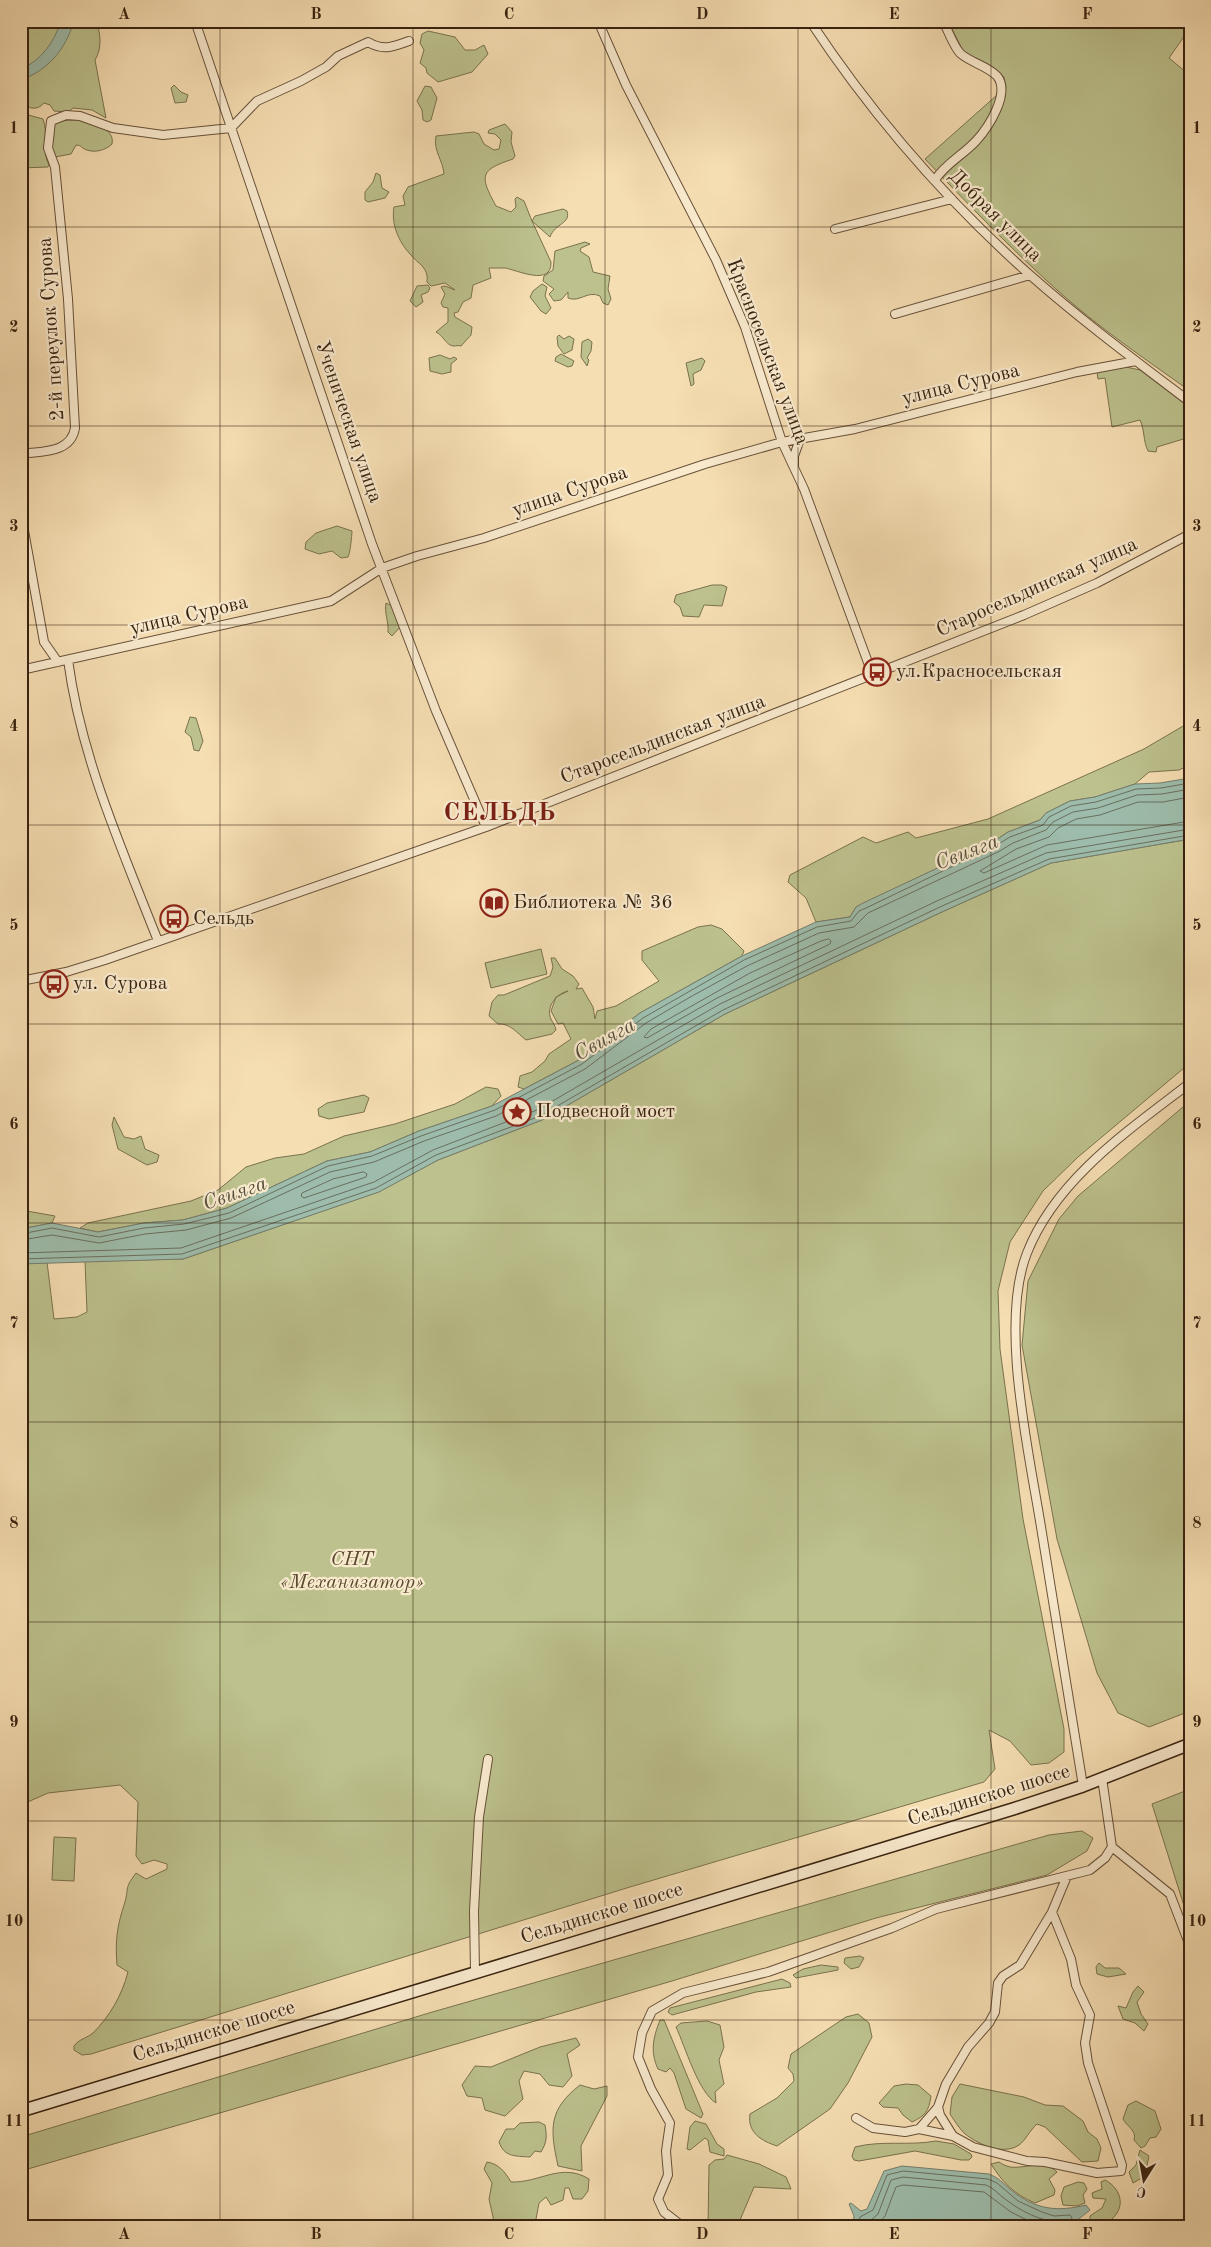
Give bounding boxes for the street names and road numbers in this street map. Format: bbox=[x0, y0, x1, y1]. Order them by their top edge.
street label: Добрая улица bbox=[945, 166, 1045, 266]
street label: 2-й переулок Сурова bbox=[36, 236, 68, 421]
street label: Красносельская улица bbox=[722, 256, 812, 448]
street label: Ученическая улица bbox=[311, 339, 385, 506]
street label: улица Сурова bbox=[900, 361, 1022, 409]
street label: улица Сурова bbox=[510, 463, 630, 521]
street label: Старосельдинская улица bbox=[934, 535, 1141, 641]
street label: улица Сурова bbox=[128, 593, 250, 639]
street label: Старосельдинская улица bbox=[558, 692, 768, 788]
street label: Сельдинское шоссе bbox=[905, 1762, 1073, 1830]
street label: Сельдинское шоссе bbox=[518, 1880, 686, 1948]
street label: Сельдинское шоссе bbox=[130, 1998, 298, 2066]

